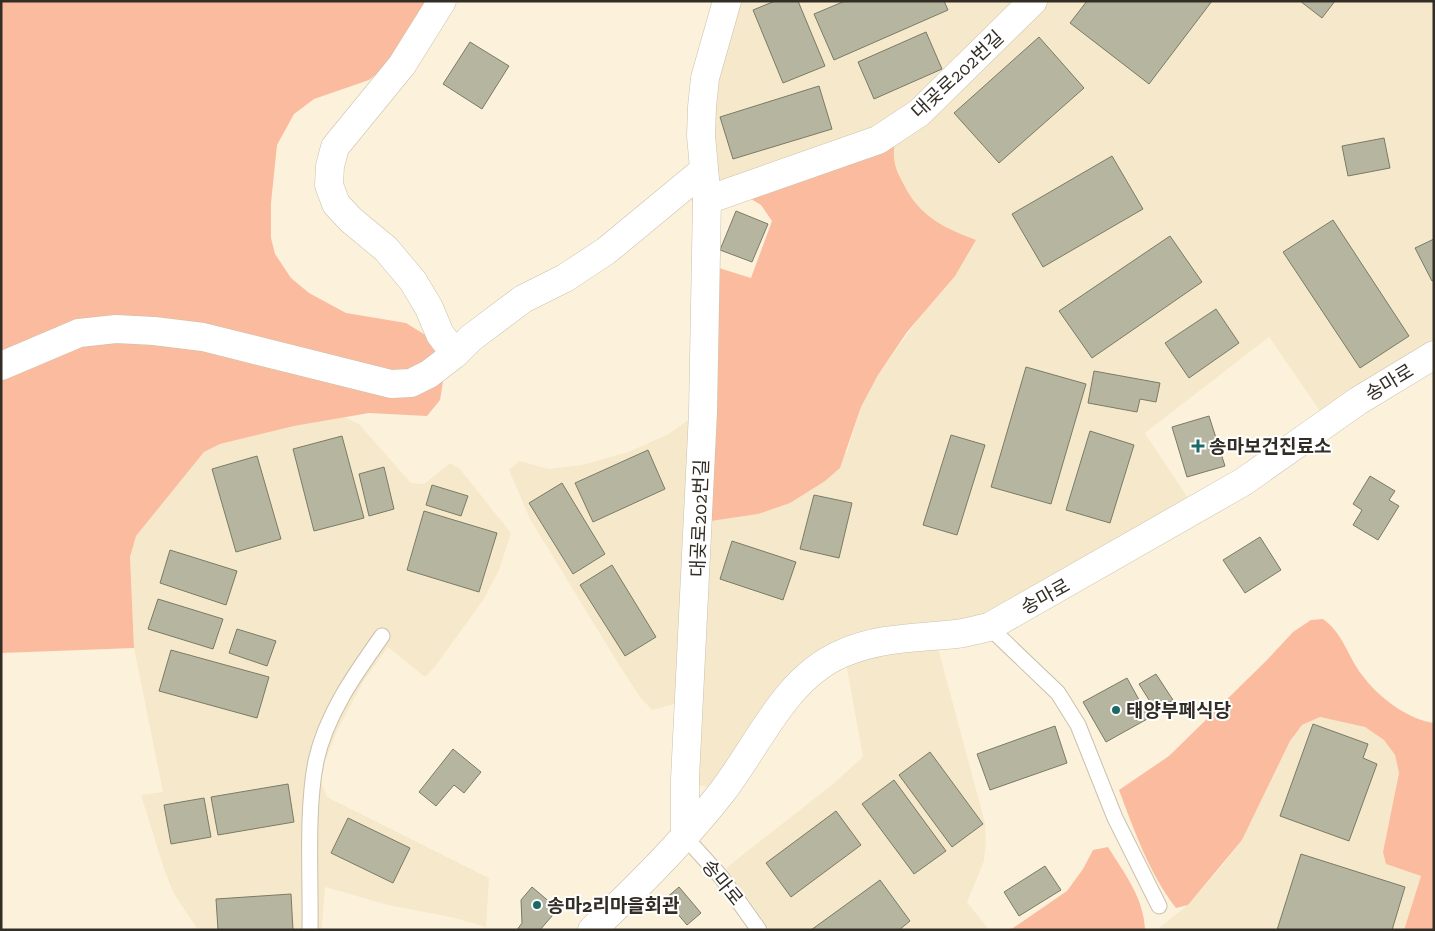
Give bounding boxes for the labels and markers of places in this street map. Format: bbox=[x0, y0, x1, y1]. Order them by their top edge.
place label: 송마보건진료소 bbox=[1209, 435, 1331, 458]
marker: 송마보건진료소 bbox=[1191, 439, 1205, 453]
place label: 태양부페식당 bbox=[1126, 699, 1231, 722]
marker: 태양부페식당 bbox=[1110, 704, 1122, 716]
place label: 송마2리마을회관 bbox=[547, 894, 680, 917]
marker: 송마2리마을회관 bbox=[531, 899, 543, 911]

